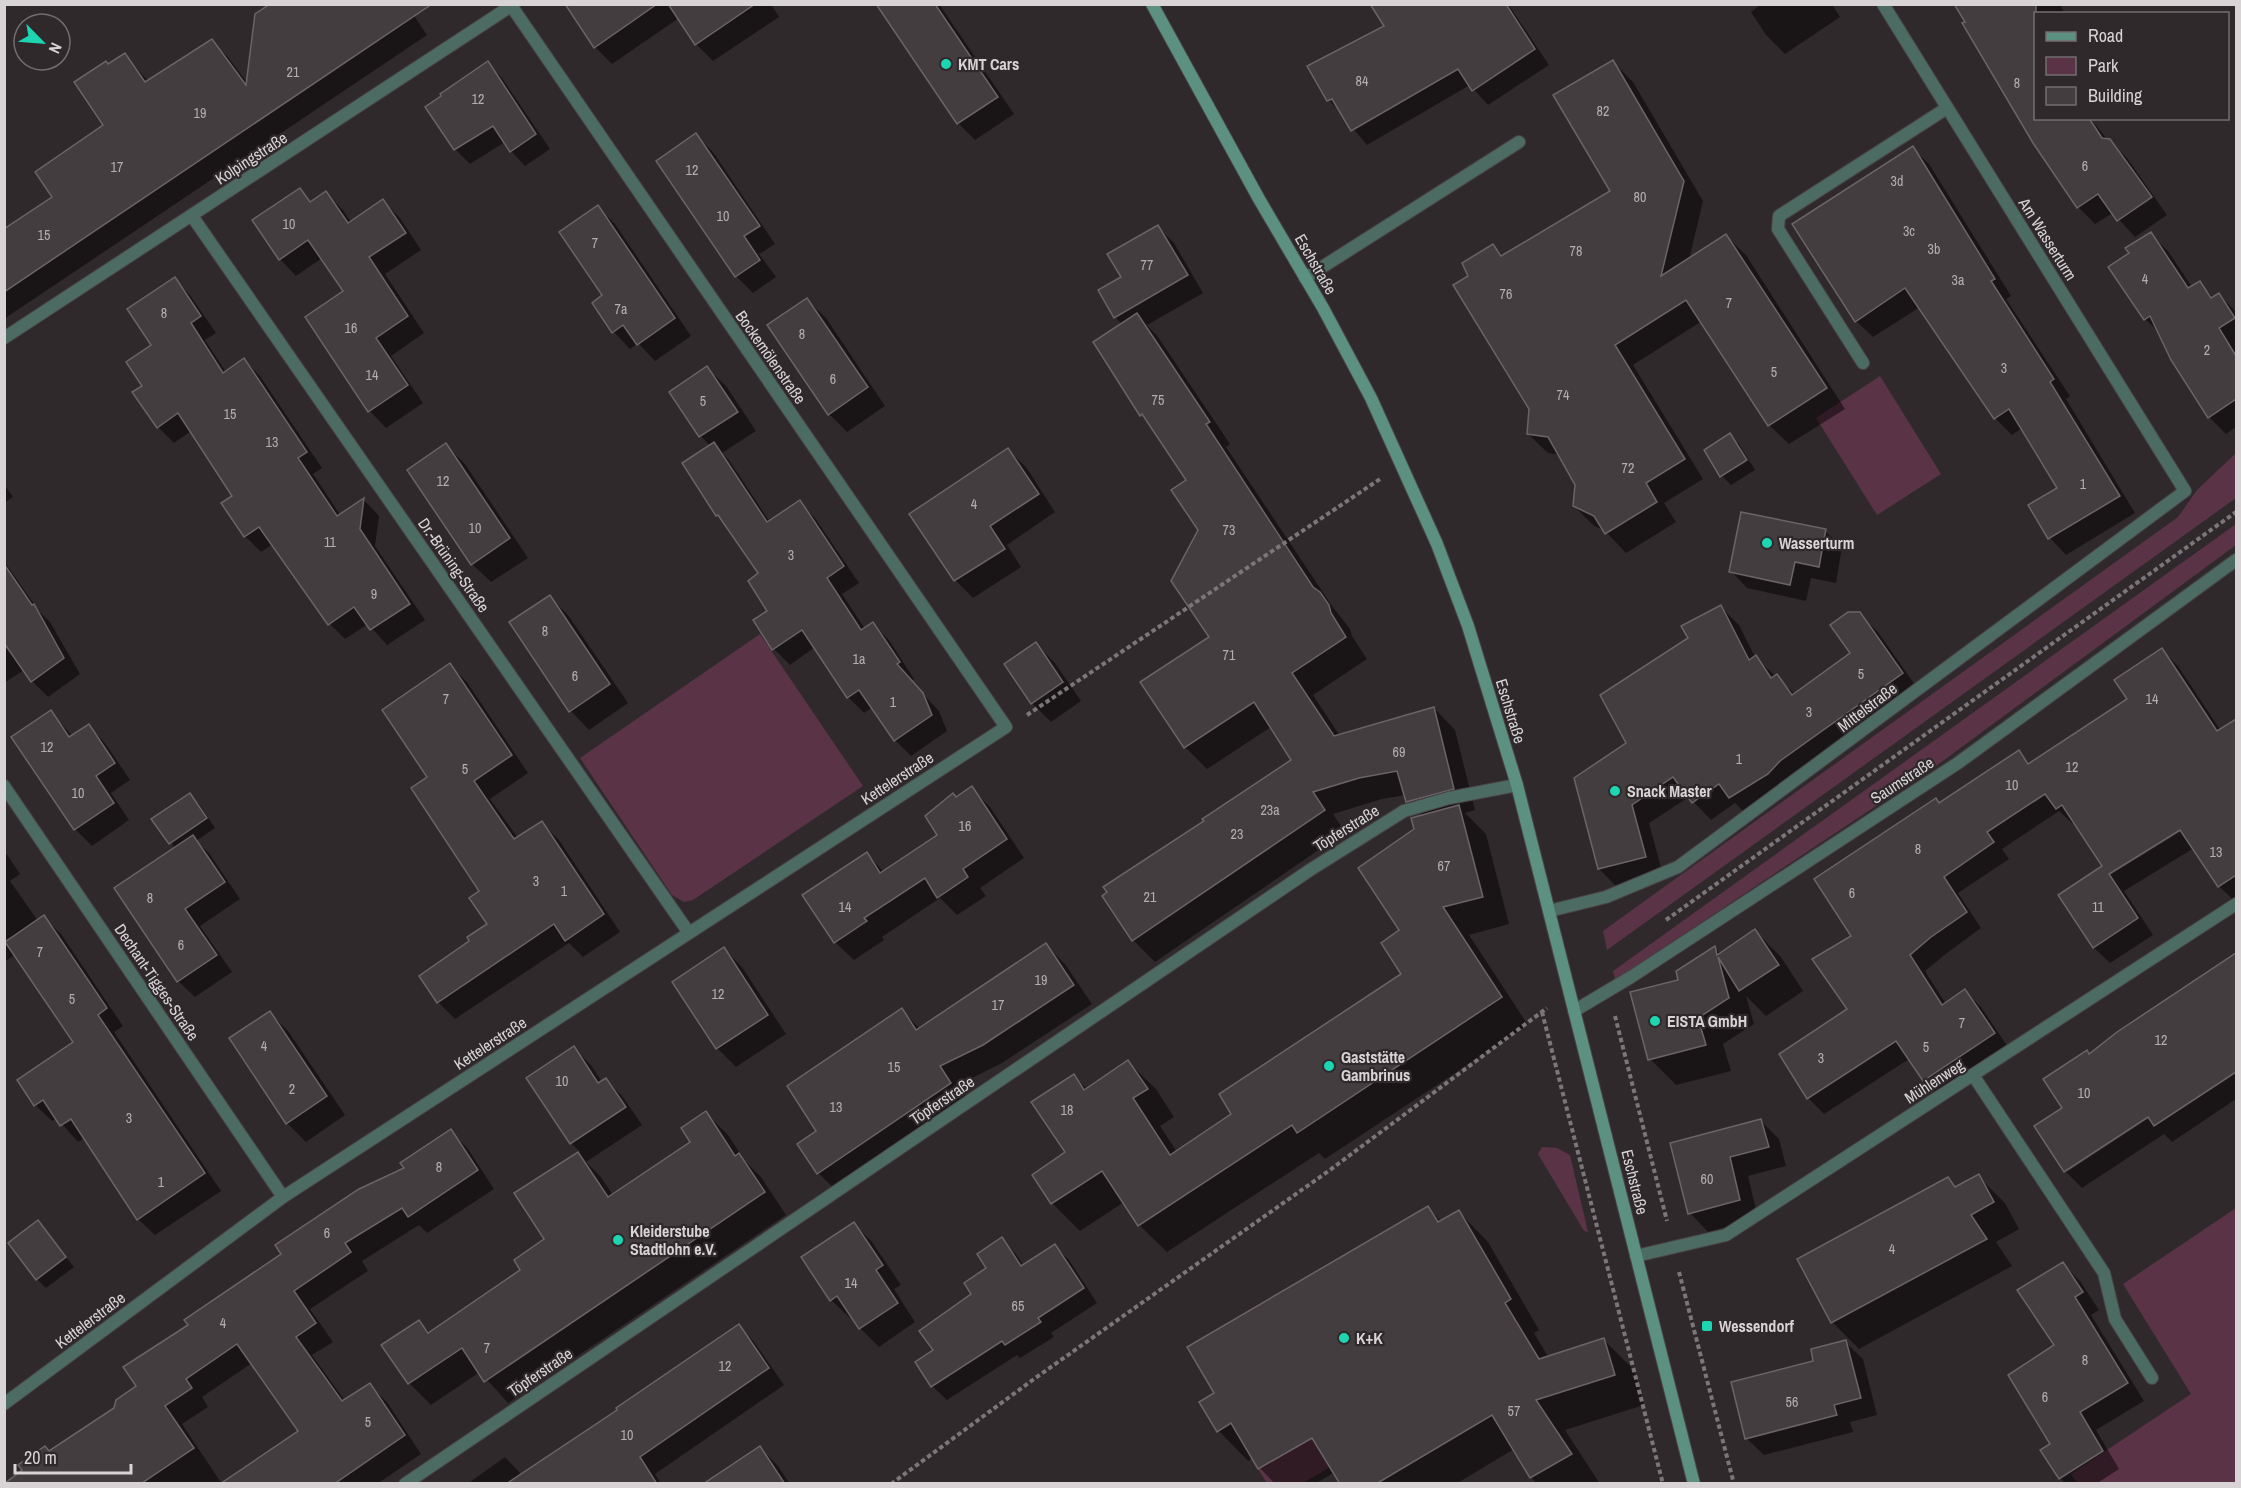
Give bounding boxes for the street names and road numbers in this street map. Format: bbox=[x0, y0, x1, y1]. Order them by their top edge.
street label: Kolpingstraße bbox=[211, 127, 291, 189]
street label: Am Wasserturm bbox=[2013, 193, 2082, 285]
street label: Eschstraße bbox=[1290, 230, 1342, 298]
street label: Bockemölenstraße bbox=[731, 306, 811, 408]
street label: Dr.-Brüning-Straße bbox=[413, 513, 495, 617]
street label: Eschstraße bbox=[1491, 676, 1531, 746]
street label: Mittelstraße bbox=[1833, 677, 1901, 737]
street label: Kettelerstraße bbox=[856, 746, 938, 810]
street label: Saumstraße bbox=[1866, 751, 1938, 809]
street label: Töpferstraße bbox=[1309, 799, 1383, 857]
street label: Dechant-Tigges-Straße bbox=[110, 919, 204, 1045]
street label: Kettelerstraße bbox=[449, 1011, 531, 1075]
street label: Mühlenweg bbox=[1900, 1053, 1969, 1108]
street label: Töpferstraße bbox=[905, 1070, 979, 1130]
street label: Eschstraße bbox=[1616, 1147, 1654, 1217]
street label: Kettelerstraße bbox=[50, 1286, 130, 1354]
street label: Töpferstraße bbox=[503, 1342, 577, 1402]

